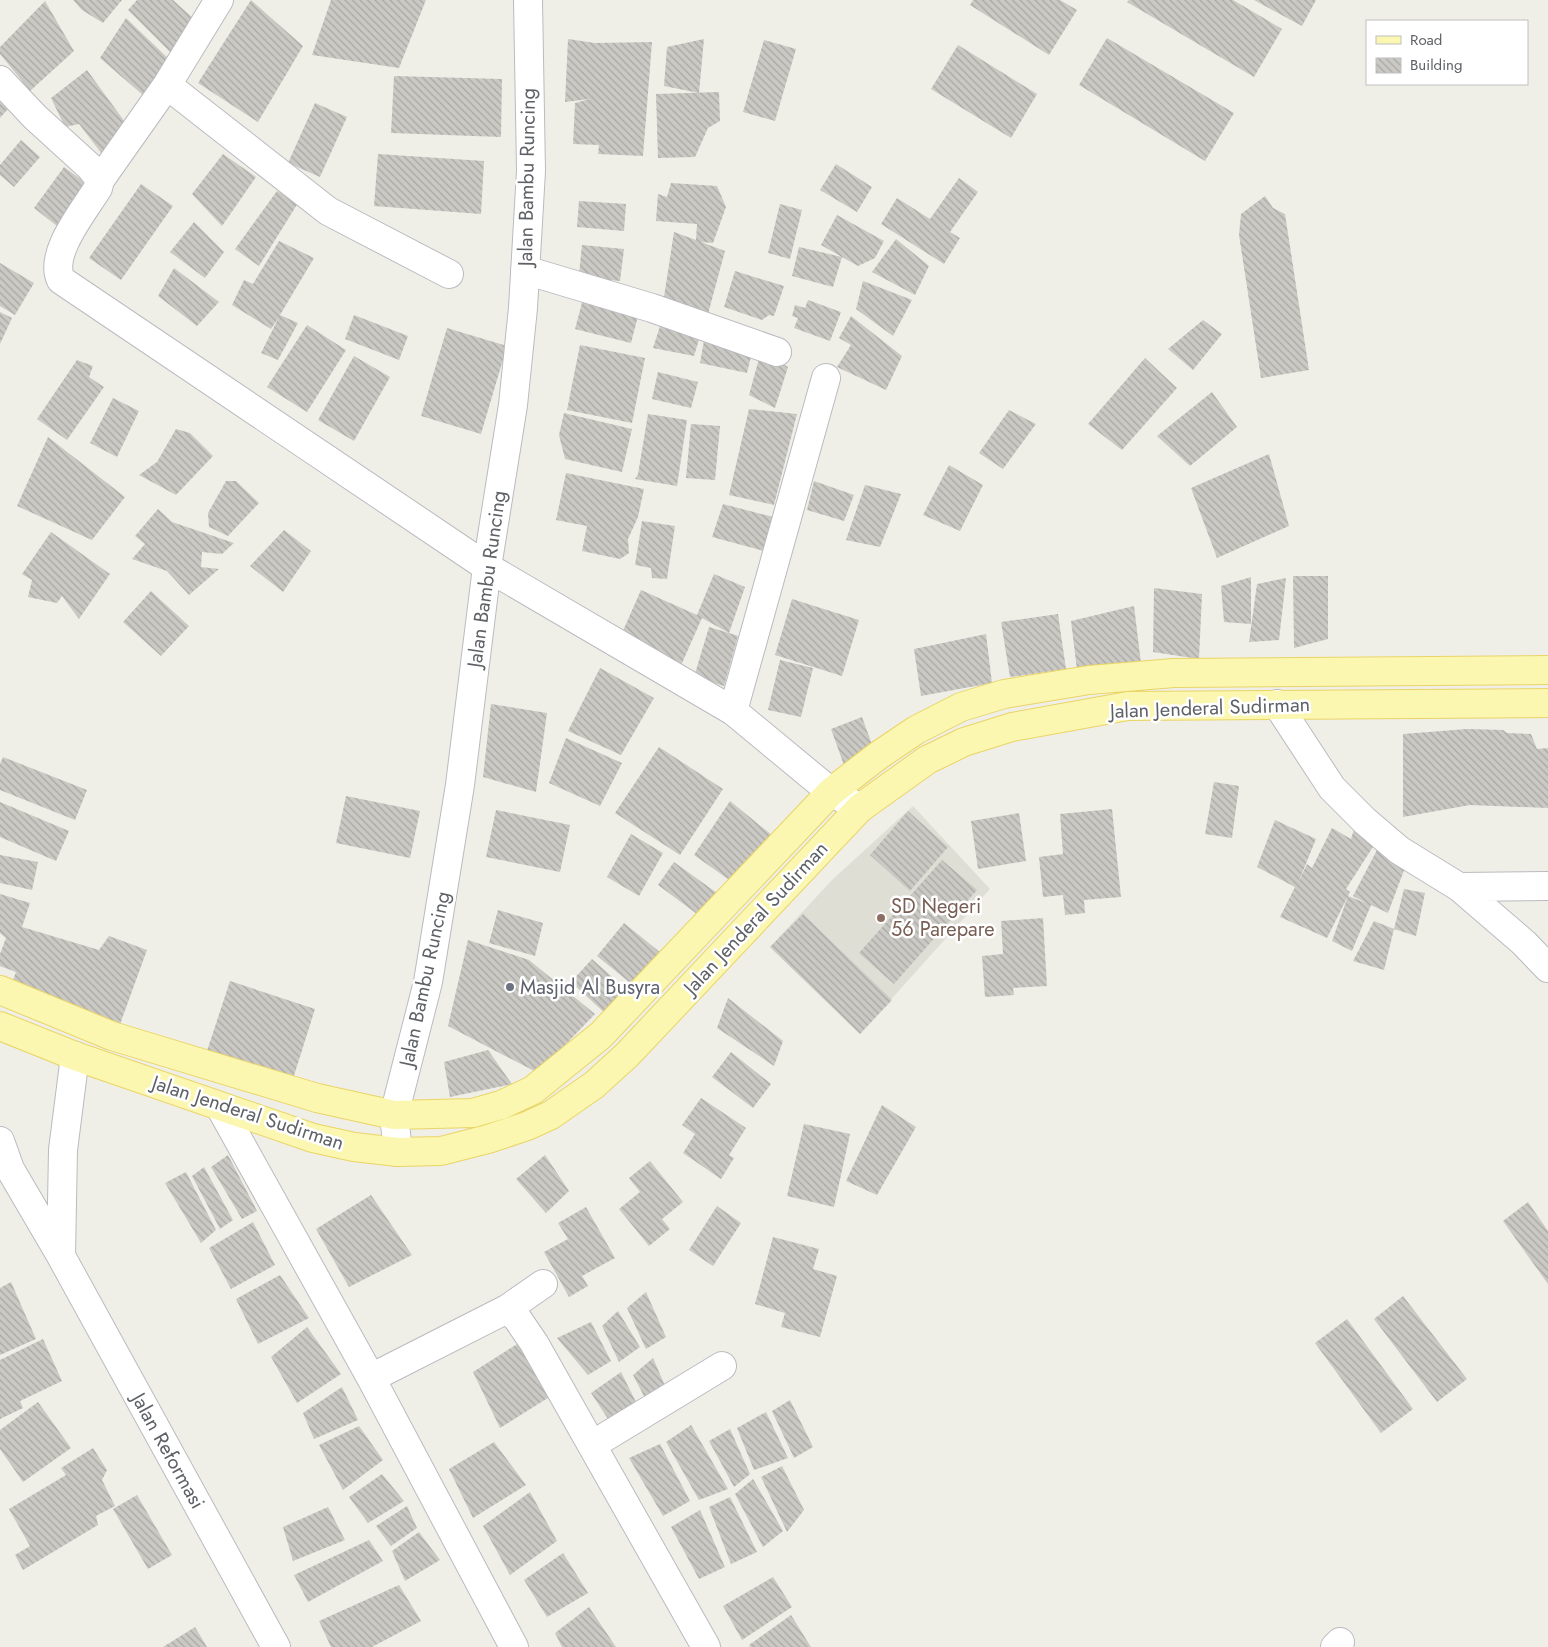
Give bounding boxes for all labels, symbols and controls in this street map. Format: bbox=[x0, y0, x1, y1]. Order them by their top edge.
legend bbox=[1366, 20, 1528, 85]
text: Road bbox=[1410, 29, 1442, 51]
text: Building bbox=[1410, 54, 1462, 76]
street label: Jalan Bambu Runcing bbox=[511, 88, 543, 269]
street label: Jalan Bambu Runcing bbox=[460, 489, 514, 672]
street label: Jalan Jenderal Sudirman bbox=[1106, 690, 1311, 726]
street label: Jalan Jenderal Sudirman bbox=[675, 835, 835, 1003]
street label: Jalan Bambu Runcing bbox=[392, 889, 458, 1072]
place label: SD Negeri 56 Parepare bbox=[891, 892, 995, 944]
marker: SD Negeri 56 Parepare bbox=[875, 912, 887, 924]
place label: Masjid Al Busyra bbox=[520, 973, 660, 1002]
marker: Masjid Al Busyra bbox=[504, 981, 516, 993]
street label: Jalan Jenderal Sudirman bbox=[145, 1067, 348, 1158]
street label: Jalan Reformasi bbox=[123, 1385, 212, 1514]

